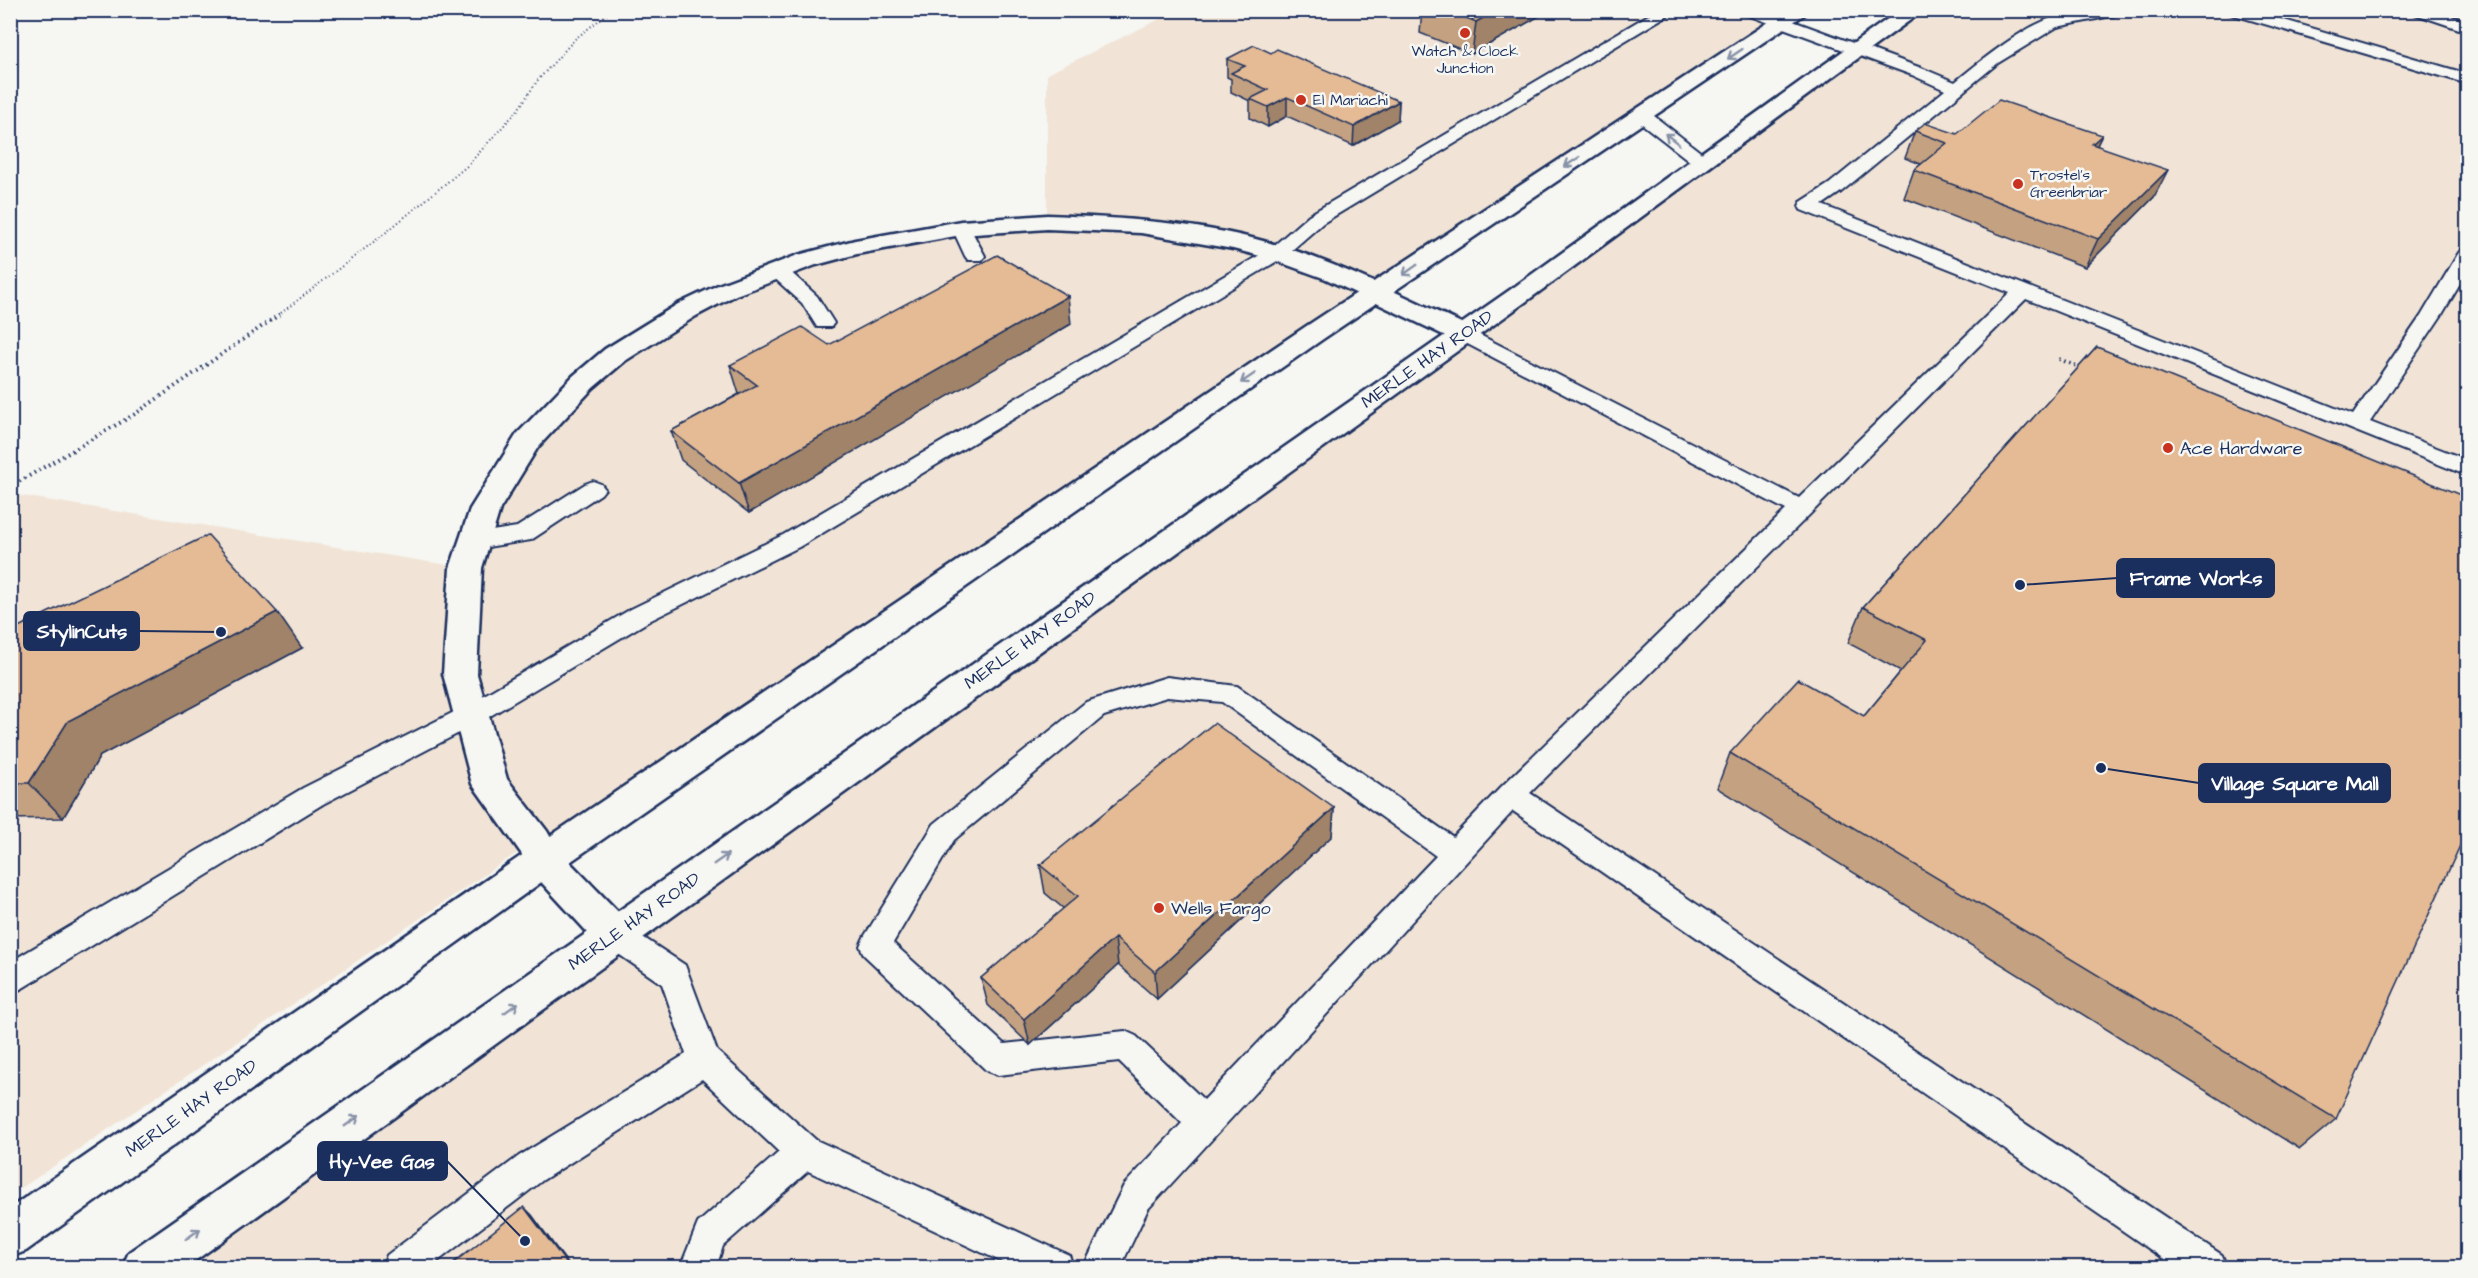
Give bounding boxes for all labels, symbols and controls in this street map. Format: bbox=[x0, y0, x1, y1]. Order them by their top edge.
marker: Watch & Clock Junction bbox=[1458, 26, 1472, 40]
place label: Watch & Clock Junction bbox=[1412, 41, 1518, 79]
one-way arrow bbox=[1727, 49, 1744, 61]
place label: El Mariachi bbox=[1313, 90, 1388, 111]
marker: El Mariachi bbox=[1294, 93, 1308, 107]
one-way arrow bbox=[1665, 132, 1681, 145]
one-way arrow bbox=[1564, 156, 1581, 169]
place label: Trostel's Greenbriar bbox=[2030, 165, 2107, 203]
marker: Trostel's Greenbriar bbox=[2011, 177, 2025, 191]
one-way arrow bbox=[1402, 264, 1418, 276]
street label: MERLE HAY ROAD bbox=[1356, 304, 1499, 414]
one-way arrow bbox=[1240, 372, 1256, 384]
place label: Ace Hardware bbox=[2180, 436, 2303, 461]
marker: Ace Hardware bbox=[2161, 441, 2175, 455]
callout: Frame Works bbox=[2117, 559, 2274, 597]
text: Frame Works bbox=[2130, 565, 2262, 593]
street label: MERLE HAY ROAD bbox=[959, 585, 1102, 695]
callout: StylinCuts bbox=[24, 612, 139, 650]
text: StylinCuts bbox=[36, 618, 127, 647]
callout: Village Square Mall bbox=[2199, 764, 2390, 802]
text: Village Square Mall bbox=[2210, 770, 2379, 799]
one-way arrow bbox=[713, 853, 729, 865]
street label: MERLE HAY ROAD bbox=[563, 866, 706, 976]
place label: Wells Fargo bbox=[1171, 896, 1271, 922]
marker: Wells Fargo bbox=[1152, 901, 1166, 915]
one-way arrow bbox=[502, 1002, 518, 1014]
street label: MERLE HAY ROAD bbox=[120, 1053, 263, 1163]
one-way arrow bbox=[343, 1115, 359, 1127]
callout: Hy-Vee Gas bbox=[318, 1142, 447, 1180]
text: Hy-Vee Gas bbox=[329, 1148, 435, 1177]
one-way arrow bbox=[184, 1228, 200, 1240]

